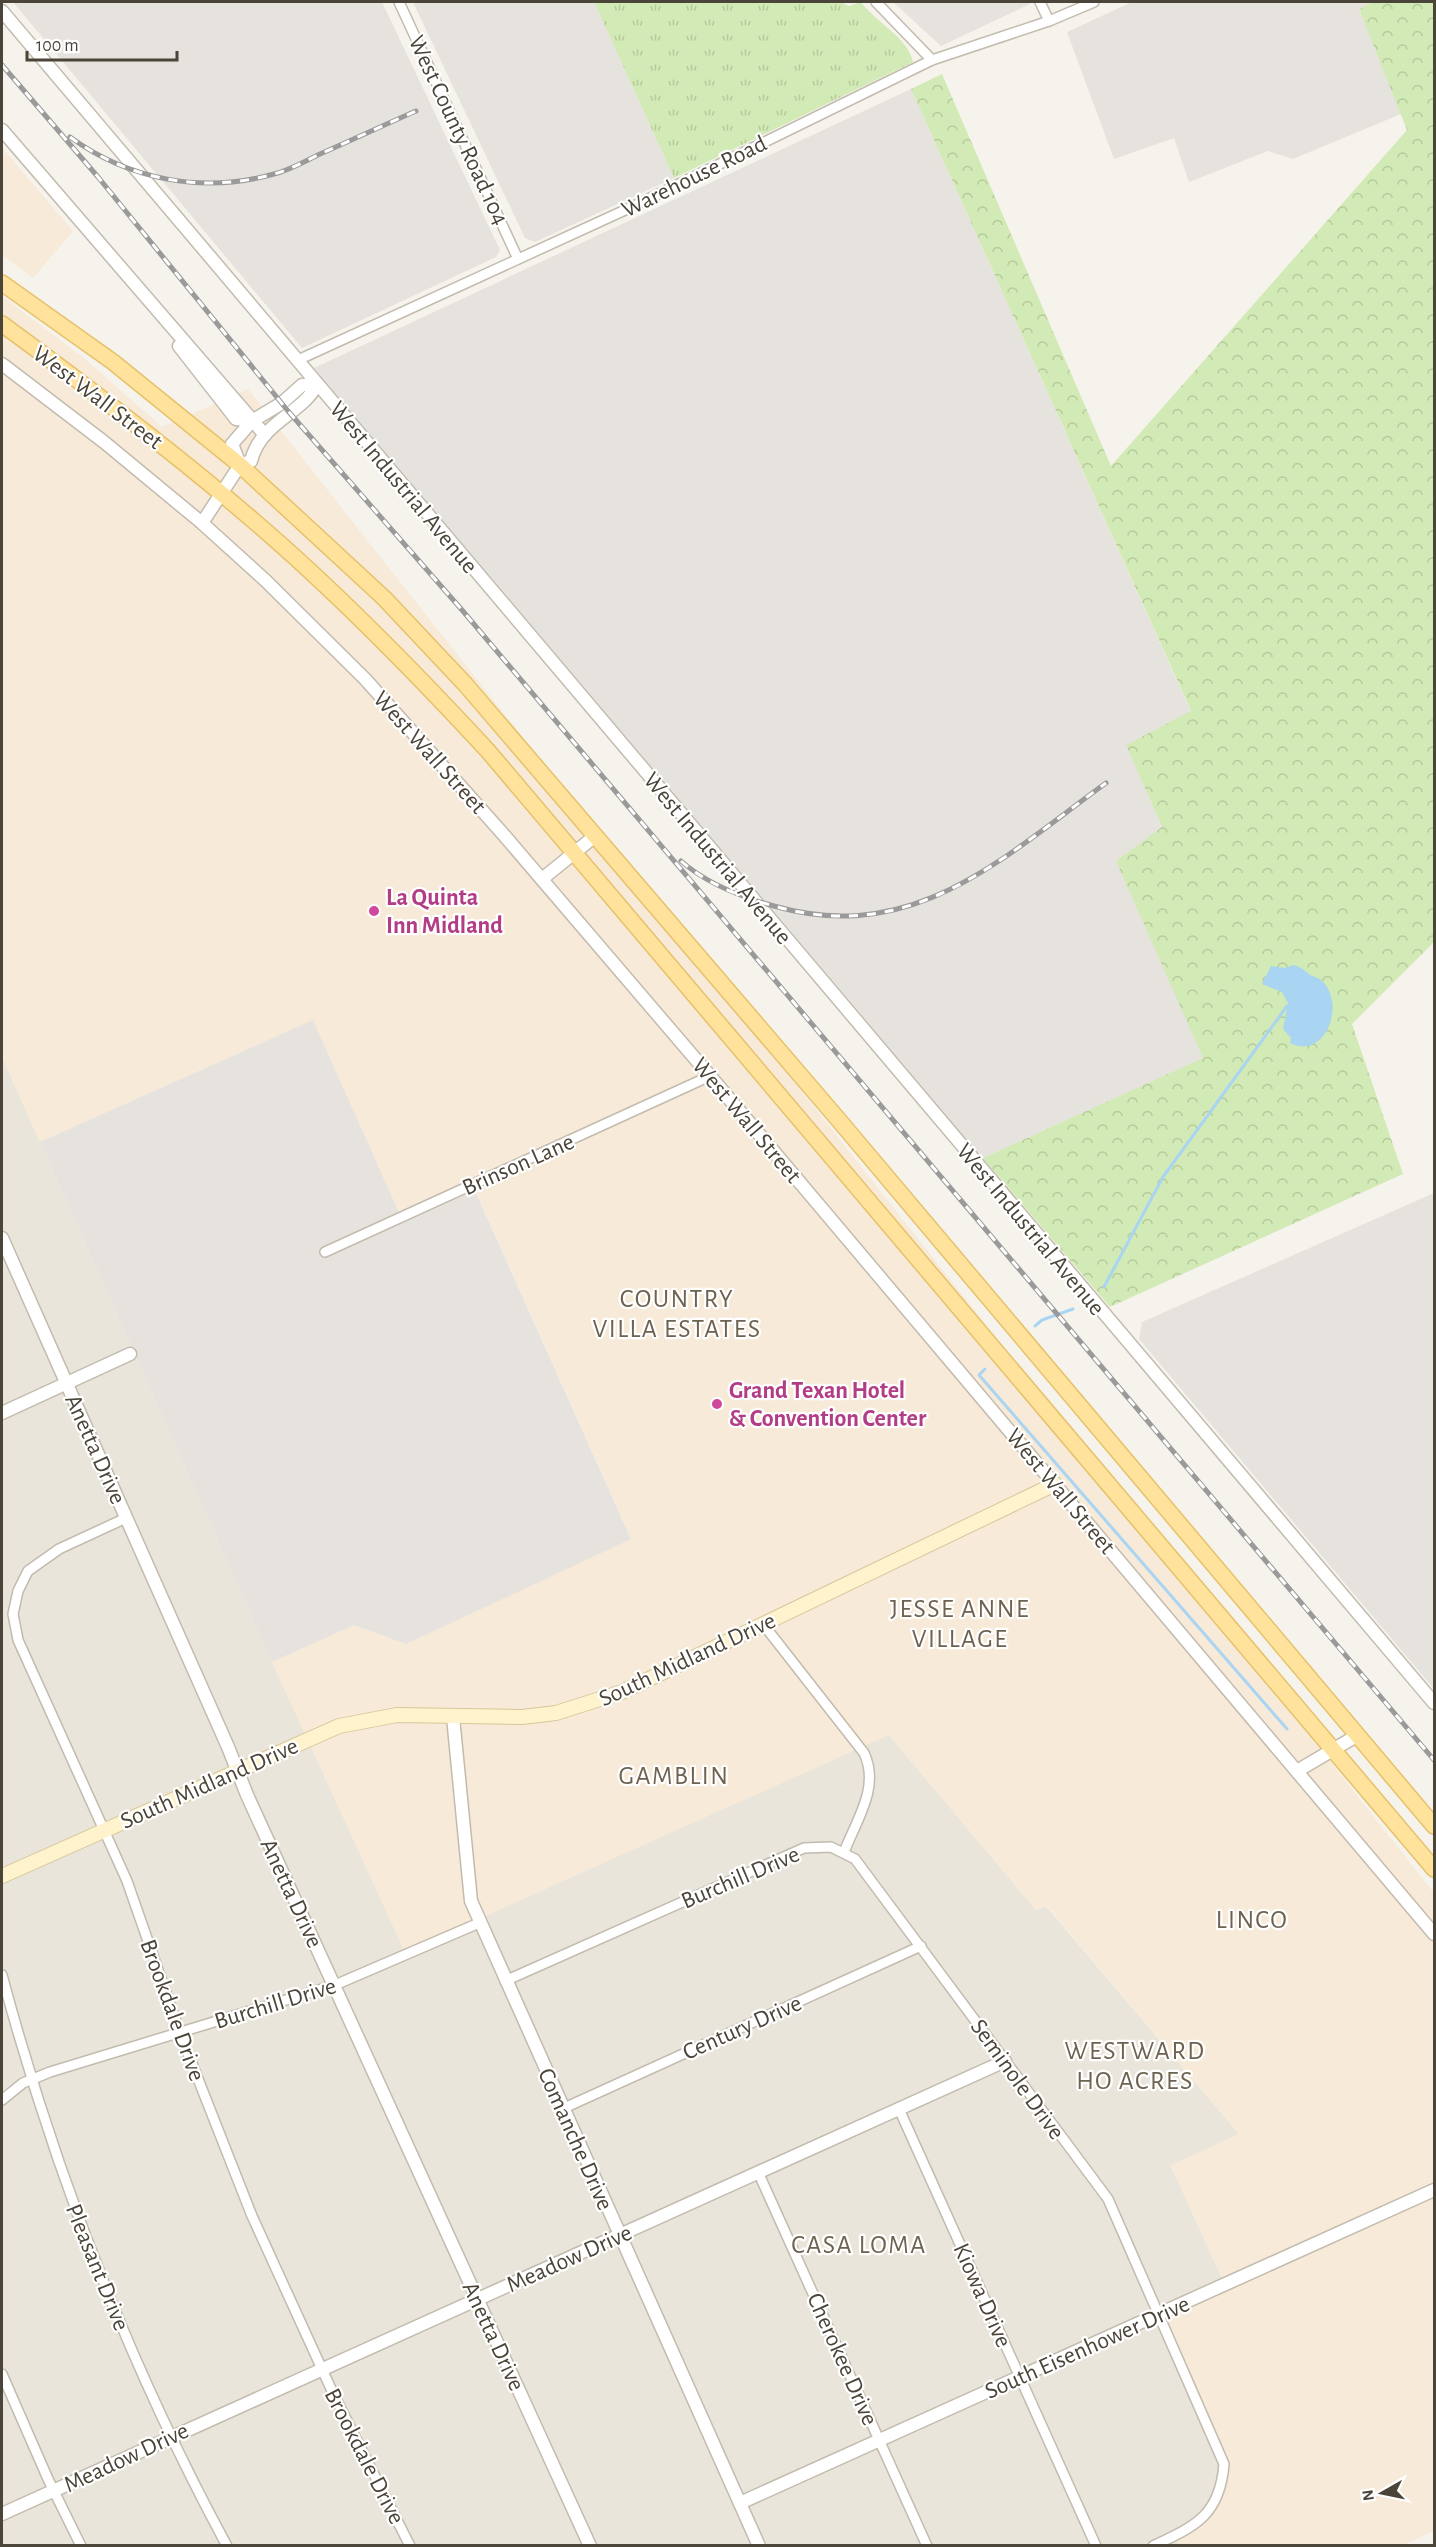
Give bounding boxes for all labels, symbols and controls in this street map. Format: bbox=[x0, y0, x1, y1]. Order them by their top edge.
scale bar bbox=[27, 24, 177, 62]
street label: West County Road 104 bbox=[404, 32, 513, 229]
text: 100 m bbox=[36, 37, 79, 55]
street label: Warehouse Road bbox=[618, 131, 771, 222]
street label: West Wall Street bbox=[28, 341, 167, 454]
street label: West Industrial Avenue bbox=[325, 397, 482, 578]
street label: West Wall Street bbox=[368, 687, 490, 819]
street label: West Industrial Avenue bbox=[639, 768, 796, 949]
place label: La Quinta Inn Midland bbox=[386, 886, 503, 938]
marker: La Quinta Inn Midland bbox=[367, 904, 381, 918]
street label: West Wall Street bbox=[687, 1053, 806, 1188]
street label: Brinson Lane bbox=[459, 1130, 578, 1200]
street label: West Industrial Avenue bbox=[952, 1139, 1109, 1320]
district label: COUNTRY VILLA ESTATES bbox=[593, 1286, 761, 1342]
place label: Grand Texan Hotel & Convention Center bbox=[729, 1379, 927, 1431]
street label: Anetta Drive bbox=[60, 1391, 130, 1508]
marker: Grand Texan Hotel & Convention Center bbox=[710, 1397, 724, 1411]
street label: West Wall Street bbox=[1001, 1424, 1120, 1559]
district label: JESSE ANNE VILLAGE bbox=[890, 1596, 1030, 1652]
street label: South Midland Drive bbox=[596, 1609, 779, 1711]
street label: South Midland Drive bbox=[117, 1734, 302, 1834]
district label: GAMBLIN bbox=[618, 1763, 730, 1789]
street label: Anetta Drive bbox=[255, 1835, 327, 1952]
street label: Burchill Drive bbox=[678, 1842, 803, 1914]
district label: LINCO bbox=[1216, 1907, 1288, 1933]
street label: Brookdale Drive bbox=[135, 1936, 209, 2084]
street label: Burchill Drive bbox=[212, 1974, 339, 2034]
street label: Century Drive bbox=[679, 1991, 805, 2065]
street label: Seminole Drive bbox=[966, 2015, 1069, 2144]
district label: WESTWARD HO ACRES bbox=[1064, 2038, 1206, 2094]
street label: Comanche Drive bbox=[533, 2065, 617, 2214]
street label: Pleasant Drive bbox=[61, 2201, 133, 2334]
street label: Meadow Drive bbox=[503, 2221, 636, 2297]
district label: CASA LOMA bbox=[791, 2232, 927, 2258]
street label: Kiowa Drive bbox=[949, 2240, 1016, 2351]
street label: Anetta Drive bbox=[457, 2278, 529, 2395]
street label: Cherokee Drive bbox=[802, 2290, 882, 2429]
street label: South Eisenhower Drive bbox=[982, 2292, 1193, 2404]
street label: Brookdale Drive bbox=[320, 2385, 409, 2528]
street label: Meadow Drive bbox=[60, 2419, 192, 2497]
north arrow bbox=[1352, 2463, 1412, 2523]
text: N bbox=[1359, 2488, 1377, 2502]

